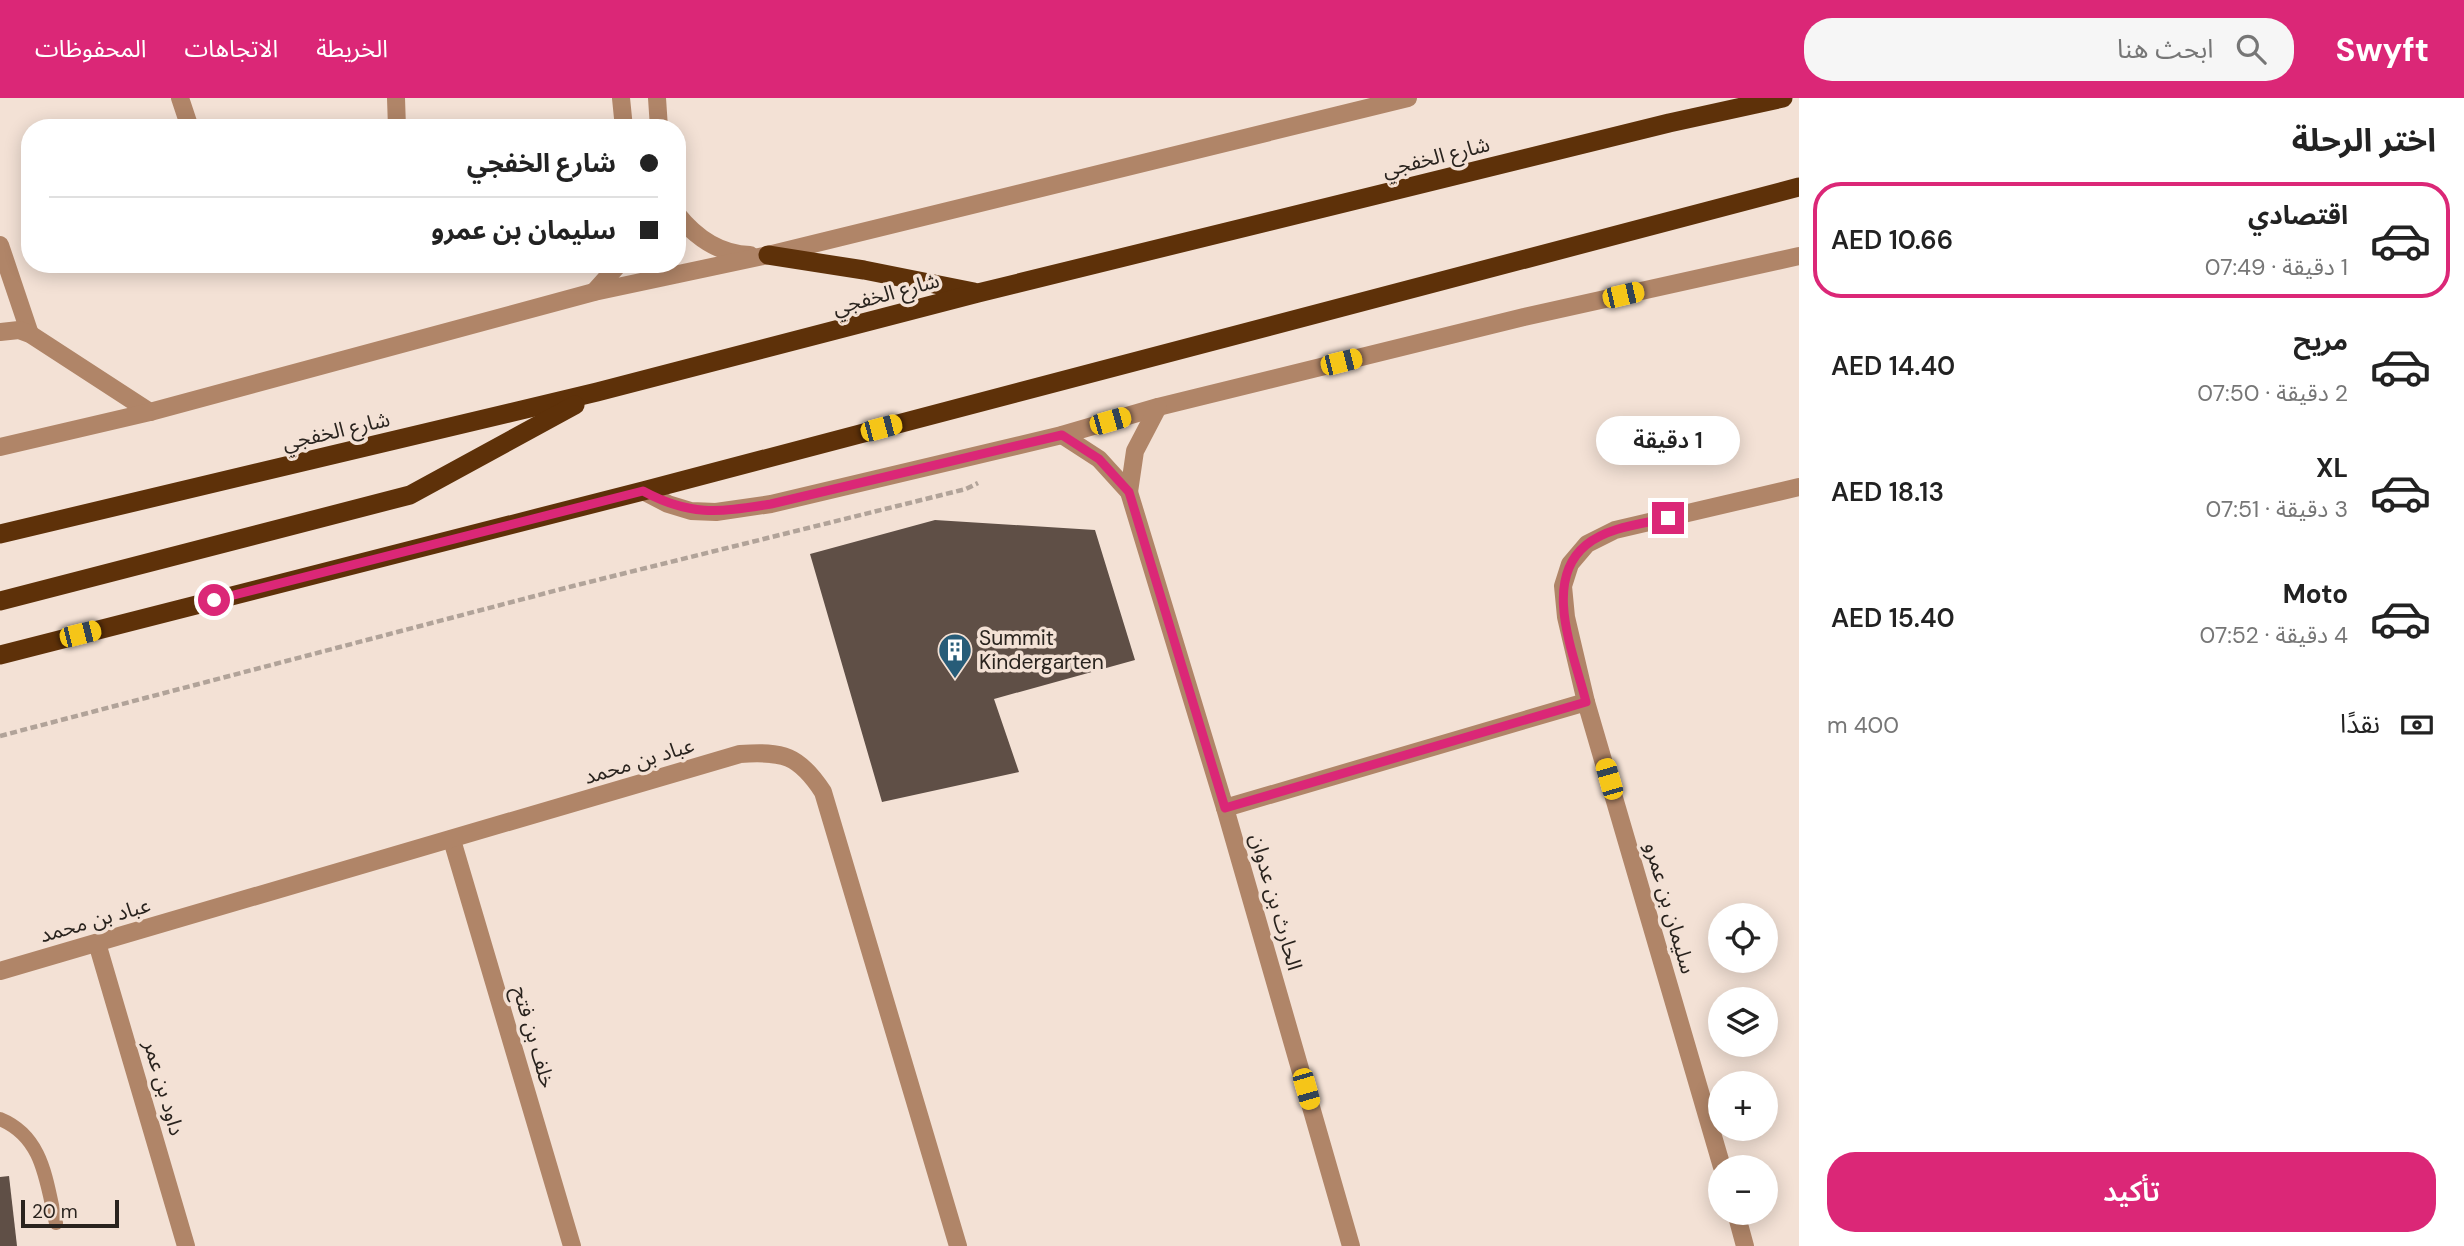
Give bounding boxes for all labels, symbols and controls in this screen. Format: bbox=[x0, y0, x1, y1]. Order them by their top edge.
search box bbox=[1804, 18, 2294, 81]
text: Swyft bbox=[2336, 28, 2429, 71]
icon: search bbox=[2232, 30, 2270, 68]
text: ابحث هنا bbox=[2117, 32, 2214, 66]
text: المحفوظات bbox=[35, 33, 146, 64]
text: الاتجاهات bbox=[184, 33, 278, 64]
text: الخريطة bbox=[316, 33, 388, 64]
text: اختر الرحلة bbox=[2292, 119, 2436, 161]
street label: شارع الخفجي bbox=[1379, 130, 1493, 186]
text: شارع الخفجي bbox=[467, 146, 616, 180]
text: اقتصادي bbox=[2248, 198, 2348, 232]
icon: car bbox=[2369, 209, 2432, 272]
text: سليمان بن عمرو bbox=[431, 213, 616, 247]
text: AED 10.66 bbox=[1831, 223, 1953, 257]
text: 1 دقيقة · 07:49 bbox=[2205, 252, 2348, 282]
street label: شارع الخفجي bbox=[829, 266, 943, 324]
car bbox=[1601, 280, 1646, 310]
text: مريح bbox=[2293, 324, 2348, 358]
icon: car bbox=[2369, 335, 2432, 398]
car bbox=[1319, 347, 1364, 377]
text: AED 14.40 bbox=[1831, 349, 1955, 383]
text: 2 دقيقة · 07:50 bbox=[2197, 378, 2348, 408]
street label: شارع الخفجي bbox=[279, 405, 393, 459]
car bbox=[1087, 405, 1134, 437]
car bbox=[858, 412, 905, 444]
callout: 1 دقيقة bbox=[1596, 416, 1740, 466]
text: 1 دقيقة bbox=[1633, 425, 1703, 455]
text: XL bbox=[2316, 451, 2348, 485]
icon: car bbox=[2369, 461, 2432, 524]
text: AED 18.13 bbox=[1831, 475, 1944, 509]
text: 3 دقيقة · 07:51 bbox=[2206, 494, 2348, 524]
route end bbox=[1652, 502, 1684, 534]
text: Moto bbox=[2283, 577, 2348, 611]
route start bbox=[198, 584, 230, 616]
icon: car bbox=[2369, 587, 2432, 650]
text: AED 15.40 bbox=[1831, 601, 1955, 635]
car bbox=[58, 619, 103, 649]
text: 4 دقيقة · 07:52 bbox=[2199, 620, 2348, 650]
place label: Summit Kindergarten bbox=[979, 624, 1104, 676]
building icon: Summit Kindergarten bbox=[936, 631, 974, 680]
icon: cash bbox=[2398, 706, 2436, 744]
text: نقدًا bbox=[2340, 707, 2380, 741]
text: 400 m bbox=[1827, 710, 1899, 740]
street label: عباد بن محمد bbox=[581, 731, 697, 791]
car bbox=[1594, 756, 1625, 802]
street label: الحارث بن عدوان bbox=[1243, 830, 1309, 974]
street label: سليمان بن عمرو bbox=[1638, 839, 1702, 977]
street label: عباد بن محمد bbox=[36, 891, 154, 949]
map controls bbox=[1708, 903, 1778, 1225]
button: locate bbox=[1708, 903, 1778, 973]
street label: خلف بن فتح bbox=[505, 983, 562, 1091]
button: layers bbox=[1708, 987, 1778, 1057]
street label: داود بن عمر bbox=[137, 1036, 191, 1139]
car bbox=[1291, 1066, 1322, 1112]
button: + bbox=[1708, 1071, 1778, 1141]
button: تأكيد bbox=[1827, 1152, 2436, 1232]
button: − bbox=[1708, 1155, 1778, 1225]
scale bar bbox=[21, 1197, 119, 1229]
text: 20 m bbox=[32, 1199, 78, 1224]

